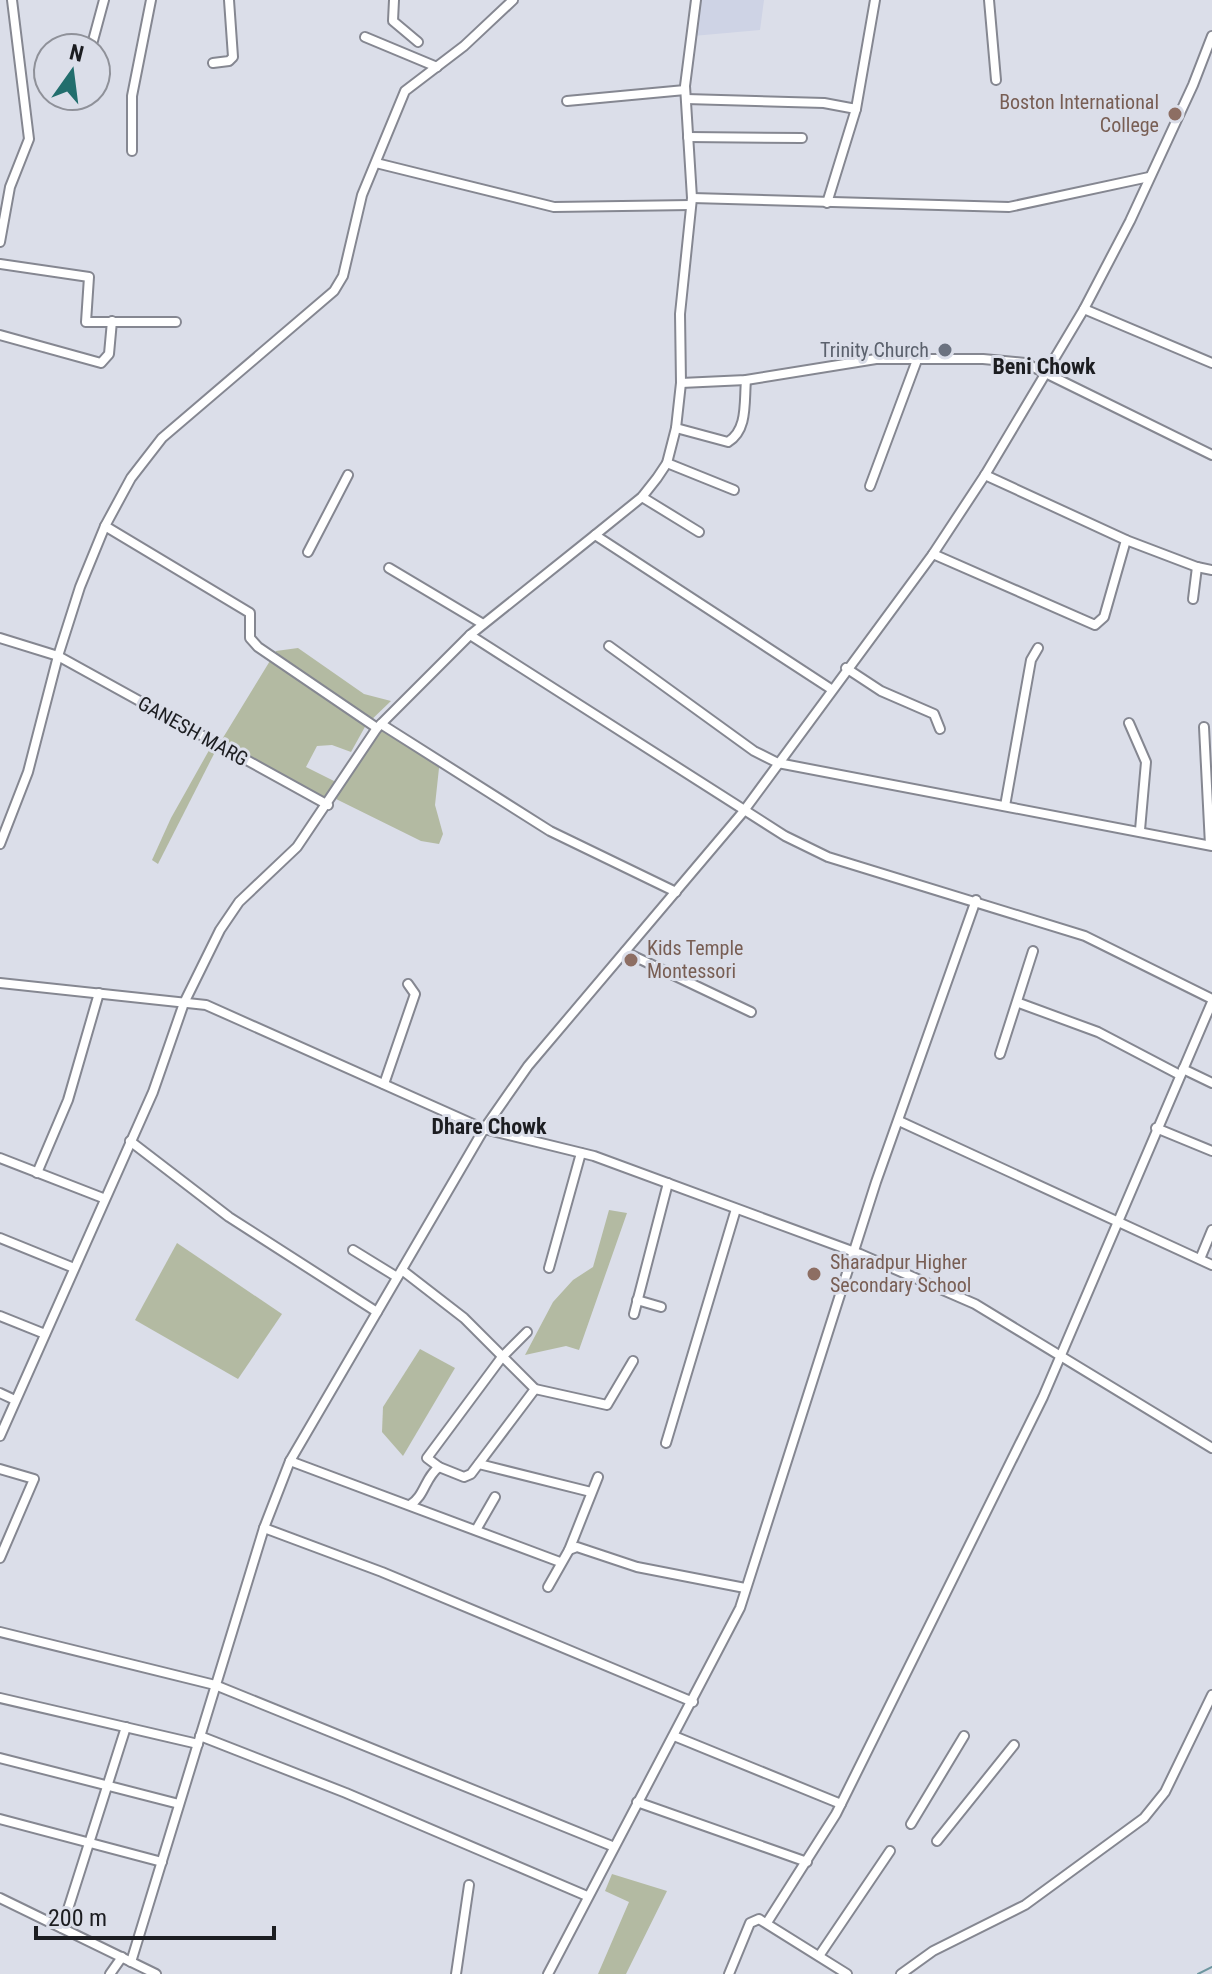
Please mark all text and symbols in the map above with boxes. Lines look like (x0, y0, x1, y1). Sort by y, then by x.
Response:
north arrow (32, 32, 112, 112)
text: N (67, 39, 86, 67)
place label: Boston International College (999, 90, 1159, 137)
marker: Boston International College (1166, 105, 1184, 123)
place label: Trinity Church (820, 338, 929, 362)
marker: Trinity Church (936, 341, 954, 359)
district label: Beni Chowk (992, 354, 1096, 379)
street label: GANESH MARG (134, 691, 252, 771)
place label: Kids Temple Montessori (647, 936, 743, 983)
marker: Kids Temple Montessori (622, 951, 640, 969)
district label: Dhare Chowk (431, 1114, 547, 1139)
place label: Sharadpur Higher Secondary School (830, 1250, 971, 1297)
marker: Sharadpur Higher Secondary School (805, 1265, 823, 1283)
scale bar (36, 1890, 274, 1940)
text: 200 m (48, 1904, 107, 1932)

